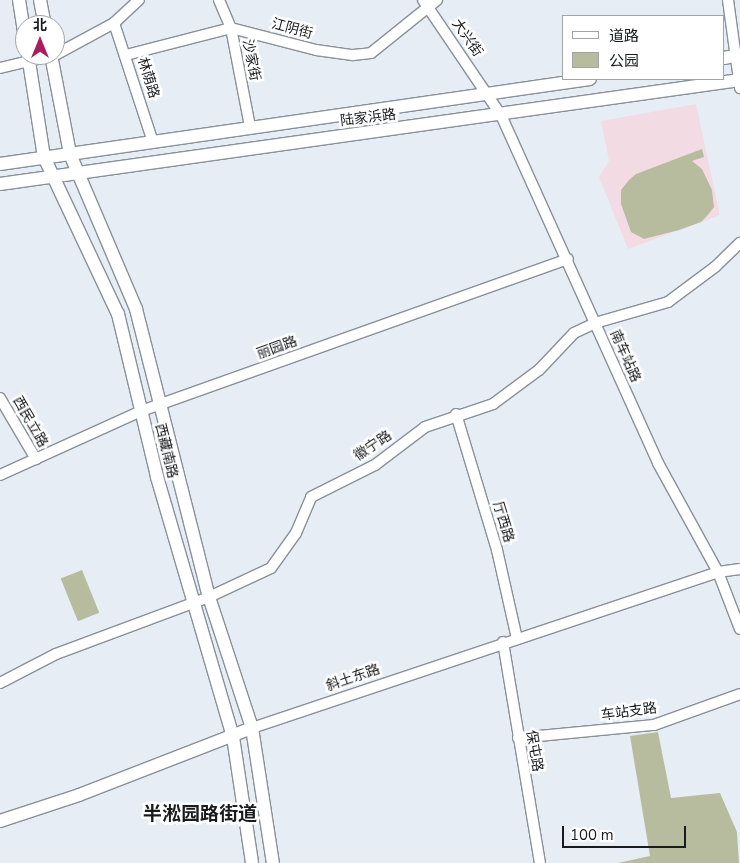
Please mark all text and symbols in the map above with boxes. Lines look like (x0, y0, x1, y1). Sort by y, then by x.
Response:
north arrow (15, 15, 65, 65)
street label: 江阴街 (270, 15, 314, 43)
legend (562, 15, 725, 80)
text: 北 (33, 16, 47, 35)
street label: 大兴街 (448, 16, 486, 60)
text: 道路 (609, 26, 639, 46)
street label: 沙家街 (239, 38, 263, 82)
text: 公园 (609, 51, 639, 71)
street label: 林荫路 (134, 55, 162, 101)
street label: 陆家浜路 (339, 106, 397, 130)
street label: 南车站路 (606, 327, 644, 385)
street label: 丽园路 (254, 333, 300, 363)
street label: 西民立路 (9, 394, 51, 450)
street label: 西藏南路 (151, 422, 181, 480)
street label: 徽宁路 (351, 427, 395, 465)
street label: 厅西路 (489, 499, 517, 545)
street label: 斜土东路 (324, 661, 382, 695)
street label: 车站支路 (600, 700, 658, 724)
street label: 保屯路 (522, 729, 546, 773)
district label: 半淞园路街道 (143, 804, 257, 826)
scale bar (565, 816, 689, 848)
text: 100 m (570, 825, 614, 845)

